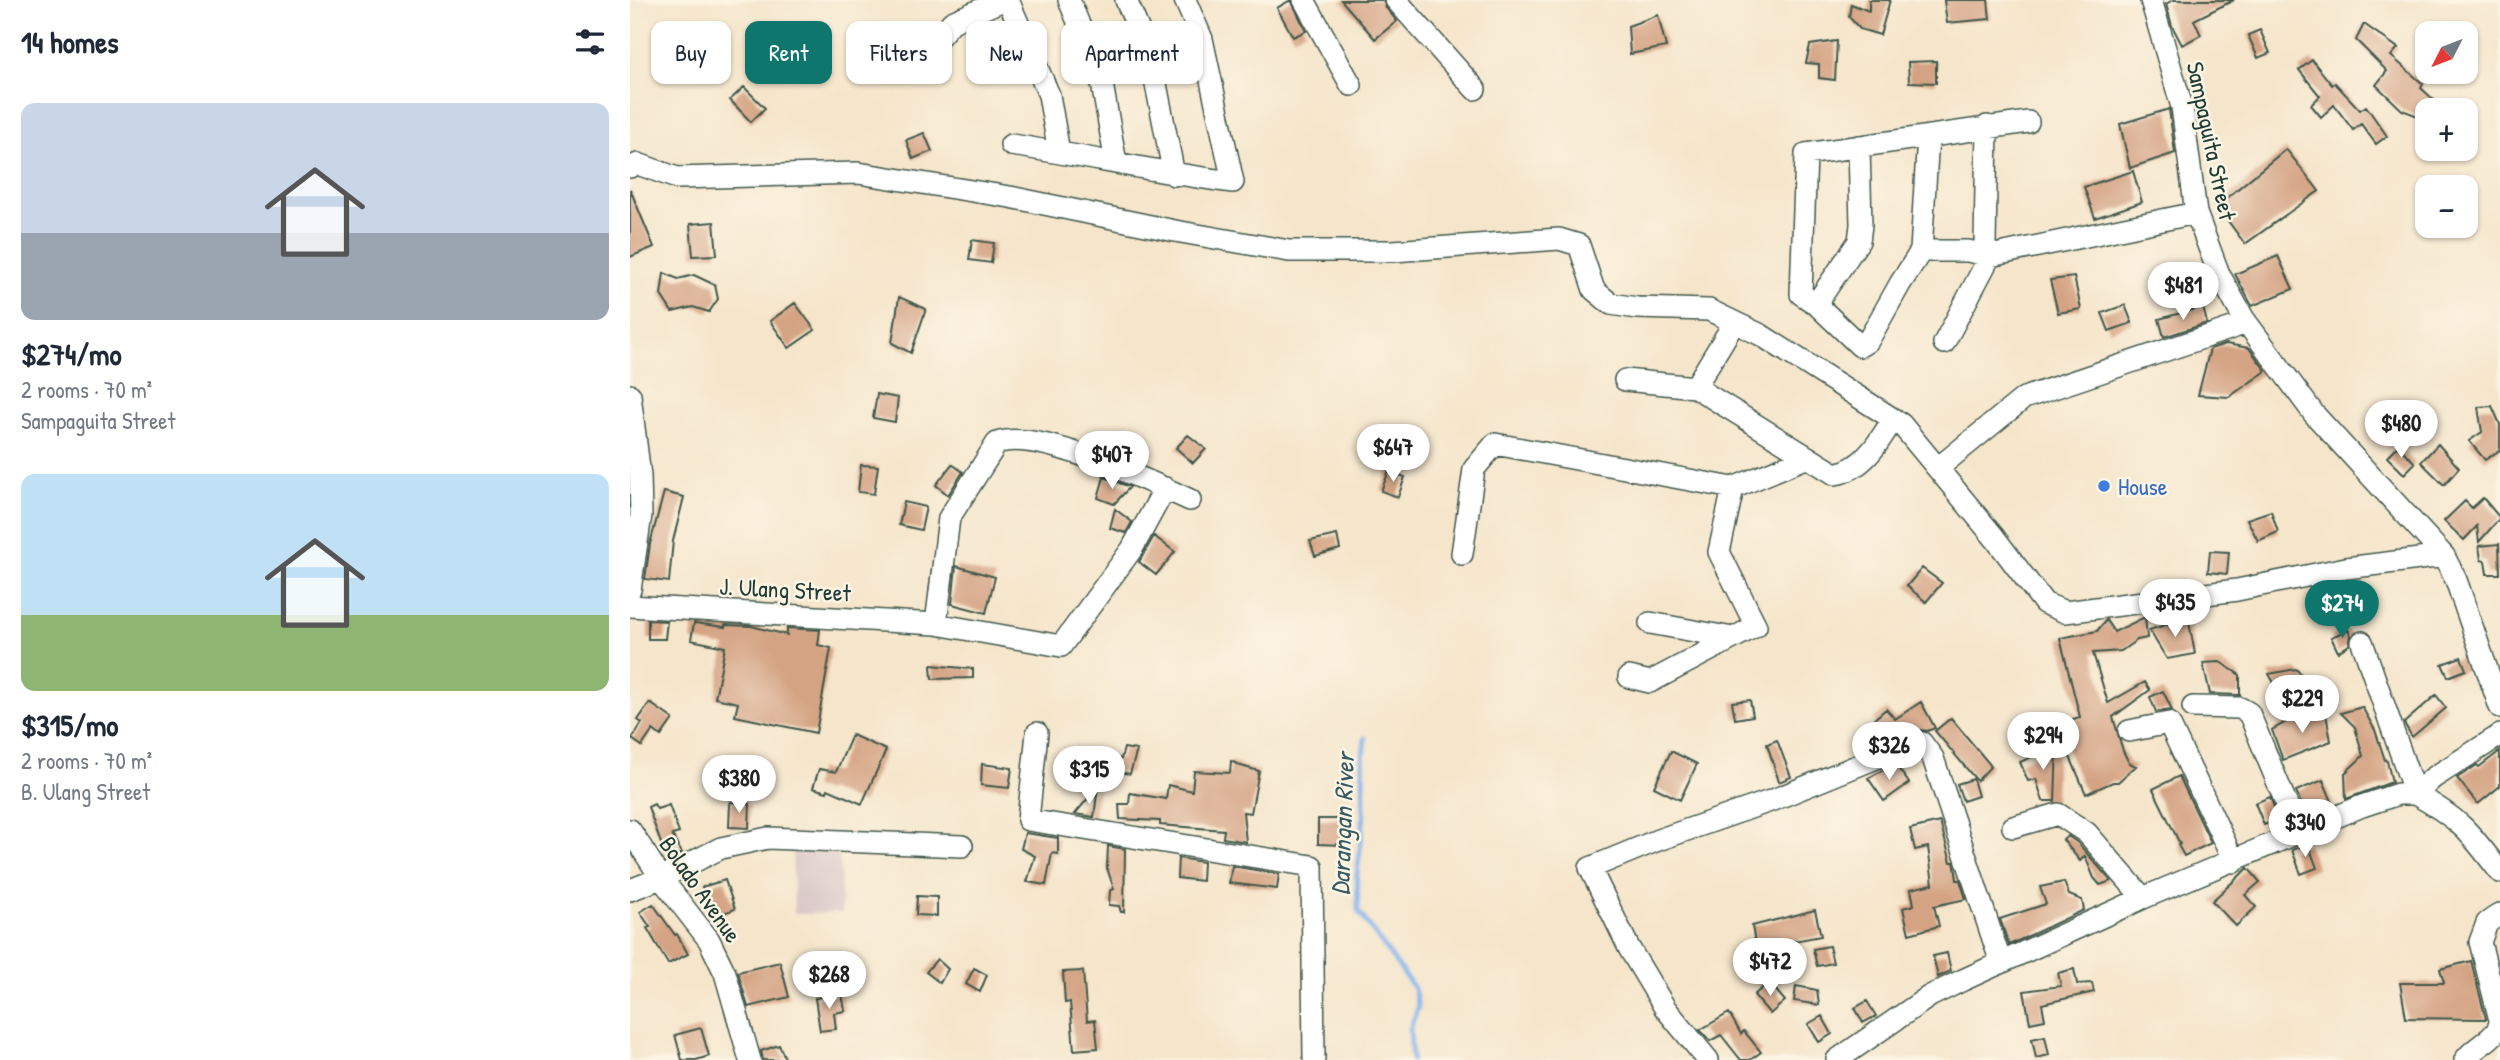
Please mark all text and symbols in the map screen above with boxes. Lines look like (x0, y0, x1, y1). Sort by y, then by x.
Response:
chip: Buy (651, 21, 731, 84)
chip: Rent (745, 21, 832, 84)
chip: Filters (846, 21, 952, 84)
chip: New (966, 21, 1047, 84)
chip: Apartment (1061, 21, 1203, 84)
north arrow (2415, 21, 2478, 84)
map controls (2415, 21, 2478, 238)
text: 14 homes (21, 22, 119, 62)
icon: filters (571, 23, 609, 61)
street label: Sampaguita Street (2180, 59, 2245, 224)
button: + (2415, 98, 2478, 161)
icon: home (252, 149, 378, 275)
button: − (2415, 175, 2478, 238)
pin: $481 (2142, 262, 2224, 322)
text: $481 (2164, 269, 2202, 300)
text: $274/mo (21, 334, 122, 374)
text: 2 rooms · 70 m² (21, 374, 152, 405)
pin: $480 (2360, 400, 2442, 460)
text: Sampaguita Street (21, 405, 175, 436)
text: $480 (2381, 407, 2421, 438)
pin: $647 (1352, 424, 1434, 484)
text: $647 (1373, 431, 1413, 462)
pin: $407 (1071, 432, 1153, 491)
text: $407 (1091, 438, 1133, 469)
place label: House (2118, 470, 2168, 502)
marker: House (2096, 478, 2112, 494)
icon: home (252, 520, 378, 646)
street label: J. Ulang Street (719, 570, 852, 608)
pin: $435 (2134, 580, 2216, 639)
pin: $274 (2301, 580, 2383, 640)
text: $435 (2155, 586, 2195, 617)
text: $274 (2321, 587, 2363, 618)
pin: $229 (2261, 676, 2343, 735)
text: $229 (2281, 682, 2323, 713)
text: $315/mo (21, 705, 118, 745)
pin: $294 (2002, 712, 2084, 772)
text: $294 (2023, 719, 2063, 750)
pin: $326 (1848, 722, 1930, 782)
text: $326 (1868, 729, 1910, 760)
text: 2 rooms · 70 m² (21, 745, 152, 776)
pin: $315 (1048, 746, 1130, 806)
water label: Darangan River (1322, 749, 1363, 896)
text: $315 (1069, 753, 1109, 784)
pin: $380 (698, 756, 780, 815)
text: $380 (718, 762, 760, 793)
text: B. Ulang Street (21, 776, 150, 807)
pin: $340 (2264, 800, 2346, 859)
text: $340 (2285, 806, 2325, 837)
street label: Bolado Avenue (653, 829, 750, 949)
pin: $472 (1729, 939, 1811, 998)
text: $472 (1749, 945, 1791, 976)
pin: $268 (788, 951, 870, 1011)
text: $268 (808, 958, 850, 989)

